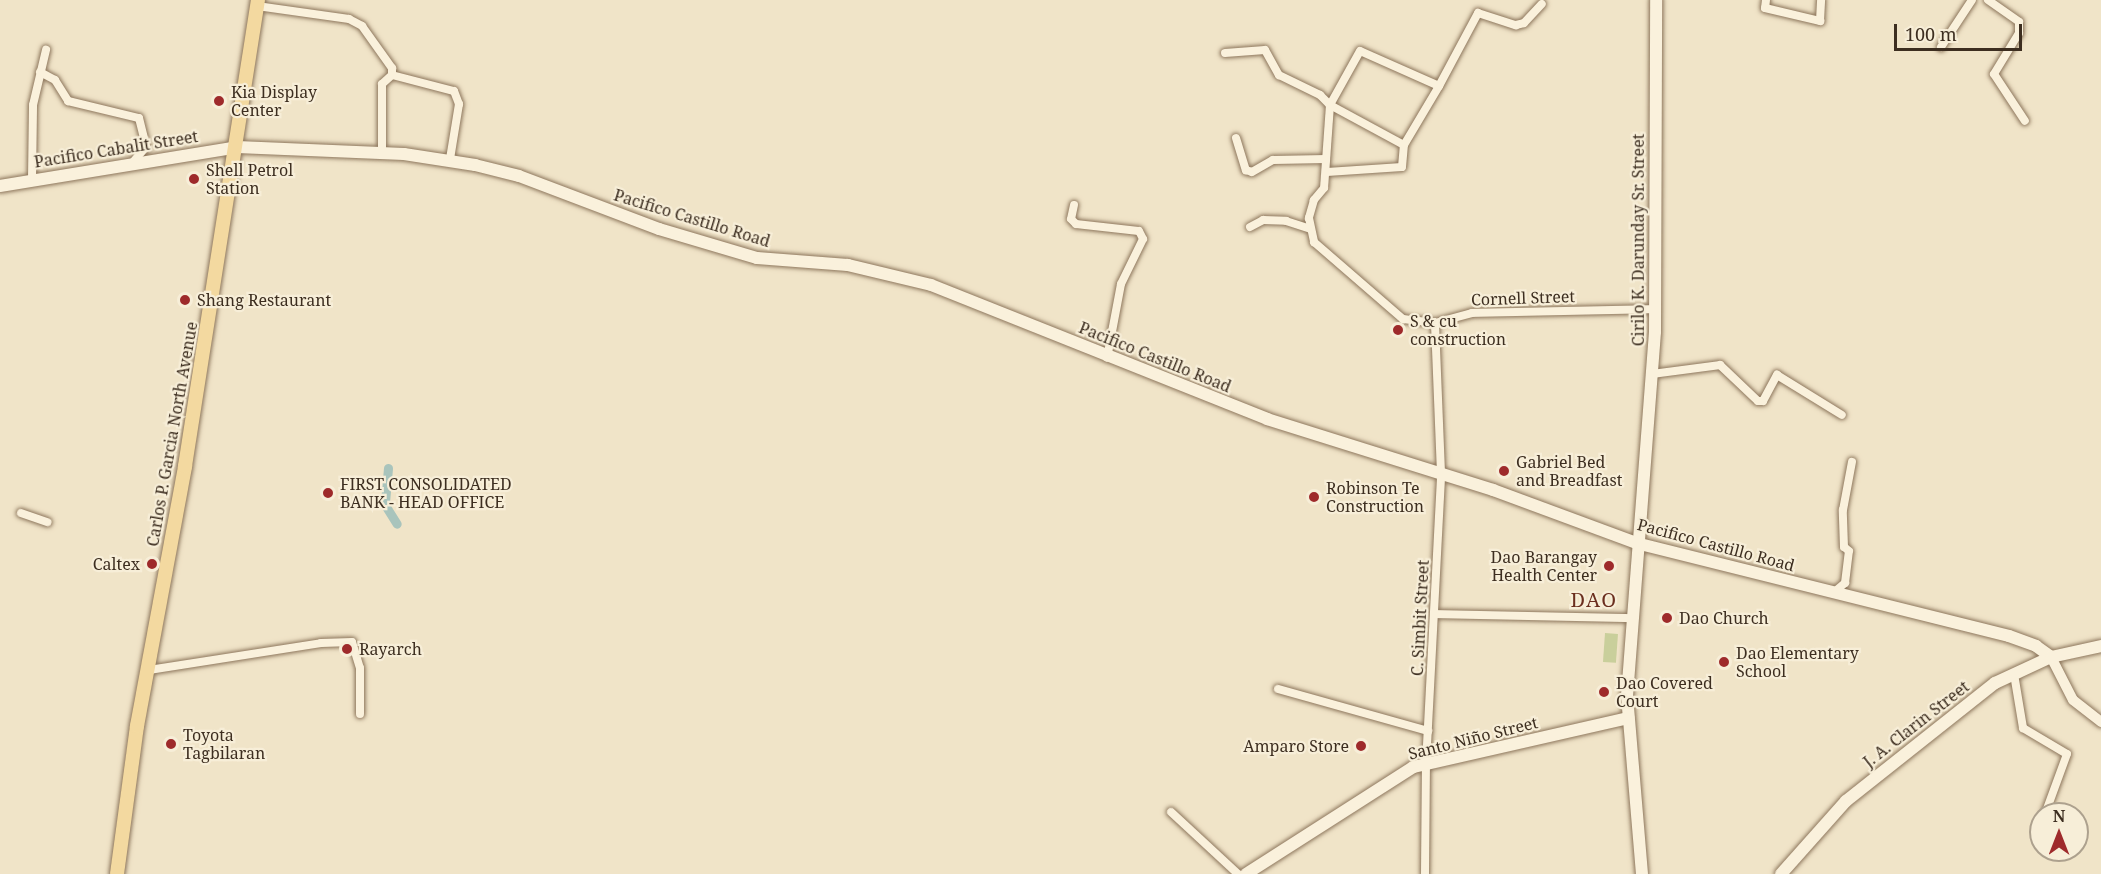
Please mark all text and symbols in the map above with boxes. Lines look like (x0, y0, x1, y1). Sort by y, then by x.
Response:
scale bar (1897, 12, 2024, 50)
text: 100 m (1905, 22, 1957, 46)
place label: Kia Display Center (231, 82, 317, 120)
marker: Kia Display Center (212, 94, 226, 108)
street label: Pacifico Cabalit Street (33, 127, 199, 171)
street label: Cirilo K. Darunday Sr. Street (1628, 134, 1648, 346)
place label: Shell Petrol Station (206, 160, 293, 198)
marker: Shell Petrol Station (187, 172, 201, 186)
street label: Pacifico Castillo Road (612, 185, 772, 251)
street label: Cornell Street (1471, 287, 1575, 309)
place label: Shang Restaurant (197, 290, 331, 310)
marker: Shang Restaurant (178, 293, 192, 307)
place label: S & cu construction (1410, 311, 1506, 349)
street label: Pacifico Castillo Road (1076, 318, 1234, 396)
street label: Carlos P. Garcia North Avenue (143, 320, 201, 548)
marker: S & cu construction (1391, 323, 1405, 337)
place label: Gabriel Bed and Breadfast (1516, 452, 1622, 490)
marker: Gabriel Bed and Breadfast (1497, 464, 1511, 478)
place label: FIRST CONSOLIDATED BANK - HEAD OFFICE (340, 474, 512, 512)
place label: Robinson Te Construction (1326, 478, 1424, 516)
marker: FIRST CONSOLIDATED BANK - HEAD OFFICE (321, 486, 335, 500)
marker: Robinson Te Construction (1307, 490, 1321, 504)
street label: Pacifico Castillo Road (1635, 515, 1797, 575)
place label: Dao Barangay Health Center (1491, 547, 1597, 585)
place label: Caltex (93, 554, 140, 574)
marker: Caltex (145, 557, 159, 571)
street label: C. Simbit Street (1407, 559, 1433, 677)
marker: Dao Barangay Health Center (1602, 559, 1616, 573)
district label: DAO (1570, 587, 1618, 611)
place label: Dao Church (1679, 608, 1769, 628)
marker: Dao Church (1660, 611, 1674, 625)
place label: Rayarch (359, 639, 422, 659)
marker: Rayarch (340, 642, 354, 656)
place label: Dao Elementary School (1736, 643, 1859, 681)
marker: Dao Elementary School (1717, 655, 1731, 669)
place label: Dao Covered Court (1616, 673, 1713, 711)
street label: J. A. Clarin Street (1859, 677, 1973, 771)
marker: Dao Covered Court (1597, 685, 1611, 699)
street label: Santo Niño Street (1406, 713, 1540, 763)
place label: Toyota Tagbilaran (183, 725, 265, 763)
place label: Amparo Store (1243, 736, 1349, 756)
marker: Toyota Tagbilaran (164, 737, 178, 751)
marker: Amparo Store (1354, 739, 1368, 753)
north arrow (2029, 802, 2089, 862)
text: N (2053, 805, 2065, 827)

